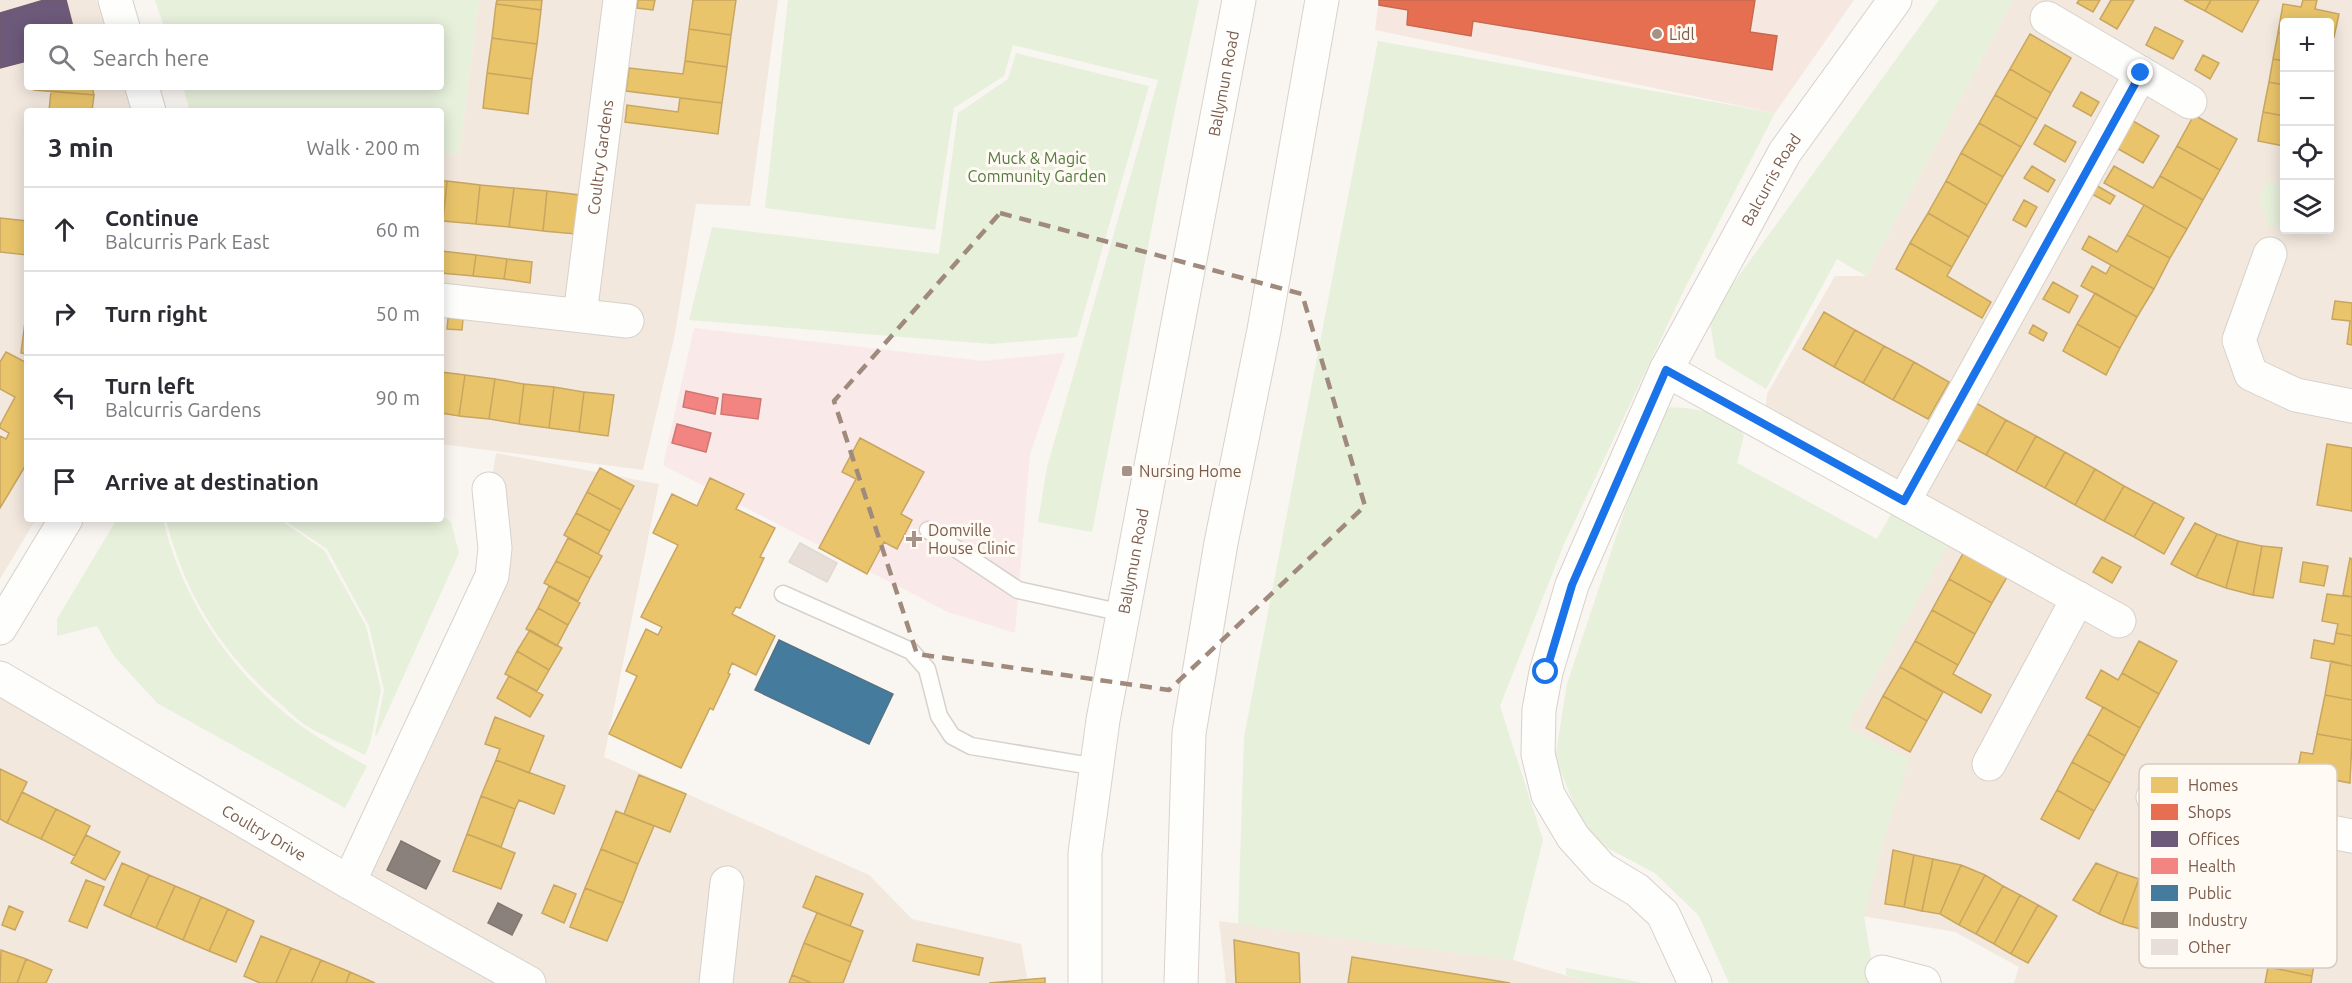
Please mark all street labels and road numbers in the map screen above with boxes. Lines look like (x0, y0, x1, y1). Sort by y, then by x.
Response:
street label: Ballymun Road (1204, 29, 1242, 138)
street label: Coultry Gardens (584, 99, 616, 216)
street label: Balcurris Road (1738, 130, 1804, 229)
street label: Ballymun Road (1114, 507, 1152, 615)
street label: Coultry Drive (219, 801, 310, 864)

